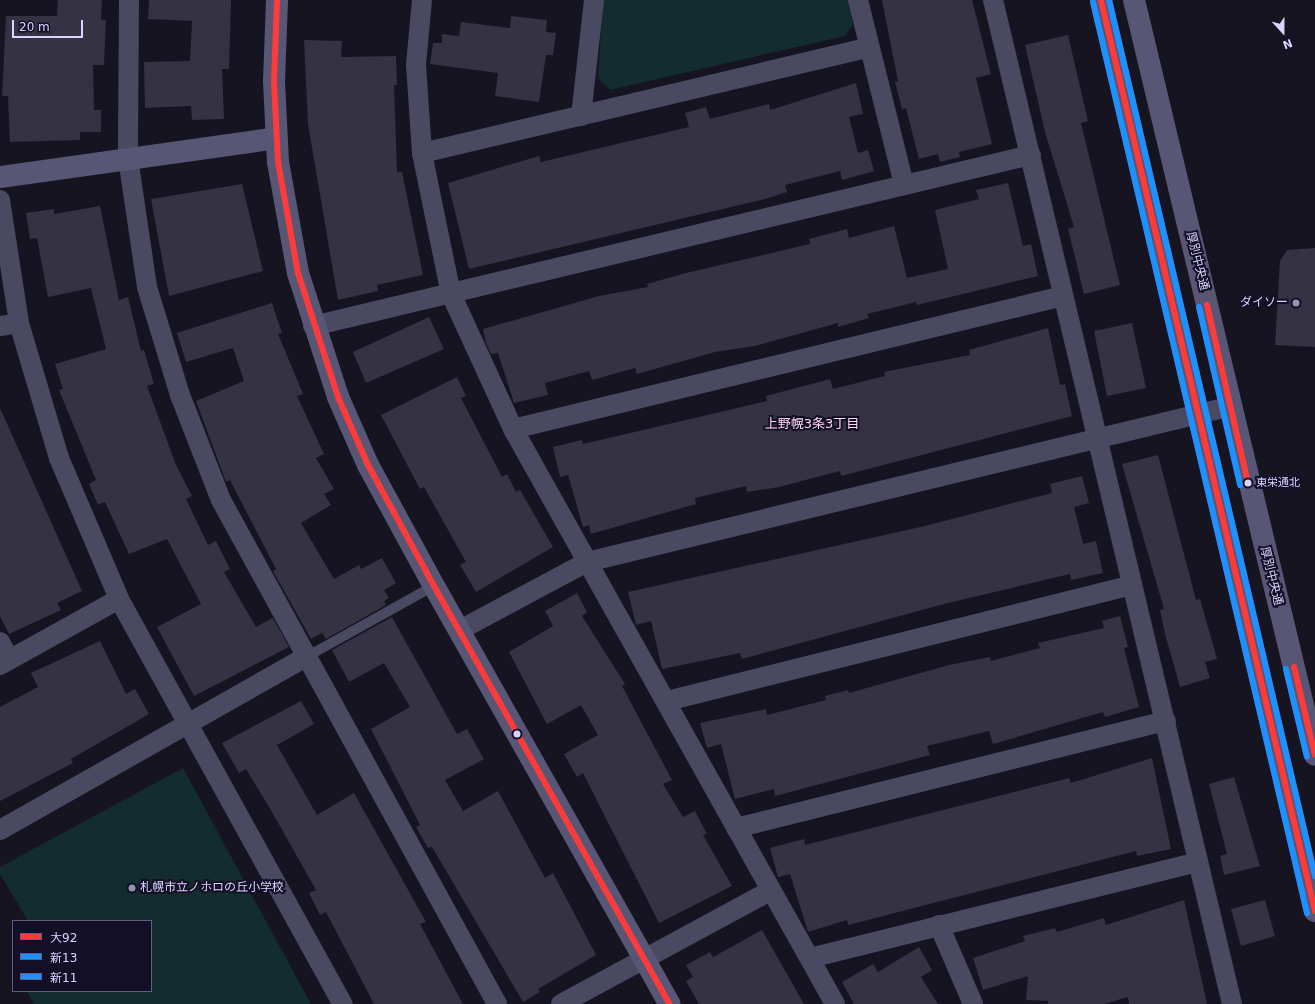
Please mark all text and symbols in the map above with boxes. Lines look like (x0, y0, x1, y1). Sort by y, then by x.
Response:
scale bar (14, 12, 85, 38)
north arrow (1263, 12, 1303, 52)
text: 20 m (19, 20, 50, 34)
text: N (1281, 36, 1294, 51)
street label: 厚別中央通 (1183, 230, 1211, 292)
place label: ダイソー (1240, 296, 1288, 310)
marker: ダイソー (1291, 298, 1301, 308)
district label: 上野幌3条3丁目 (765, 416, 859, 432)
place label: 東栄通北 (1256, 476, 1300, 490)
marker: 東栄通北 (1243, 478, 1253, 488)
street label: 厚別中央通 (1257, 545, 1285, 607)
unlabelled marker (512, 729, 522, 739)
place label: 札幌市立ノホロの丘小学校 (140, 881, 284, 895)
marker: 札幌市立ノホロの丘小学校 (127, 883, 137, 893)
legend (12, 920, 152, 992)
text: 大92 (50, 931, 77, 945)
text: 新13 (50, 951, 77, 965)
text: 新11 (50, 971, 77, 985)

